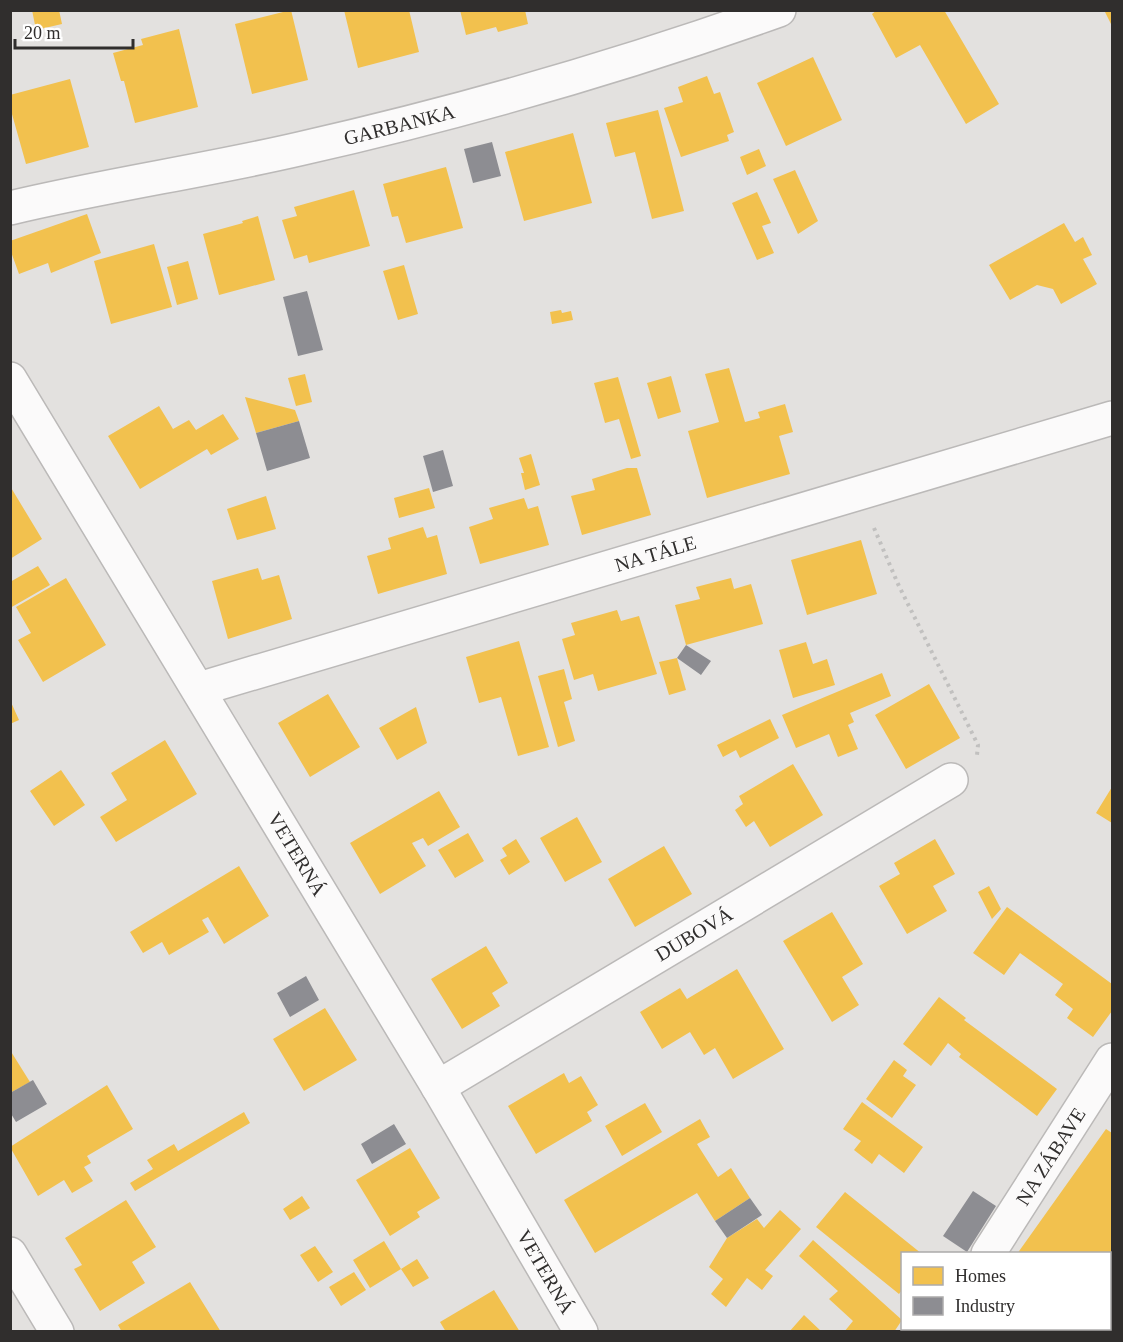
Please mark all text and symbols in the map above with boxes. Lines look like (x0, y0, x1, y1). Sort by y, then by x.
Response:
scale bar (15, 12, 134, 50)
text: 20 m (24, 23, 61, 43)
street label: GARBANKA (342, 100, 457, 149)
street label: NA TÁLE (612, 531, 698, 576)
street label: VETERNÁ (264, 808, 331, 900)
street label: DUBOVÁ (651, 902, 737, 965)
street label: NA ZÁBAVE (1011, 1103, 1090, 1209)
street label: VETERNÁ (513, 1226, 579, 1318)
legend (901, 1252, 1111, 1330)
text: Homes (955, 1266, 1006, 1286)
text: Industry (955, 1296, 1015, 1316)

